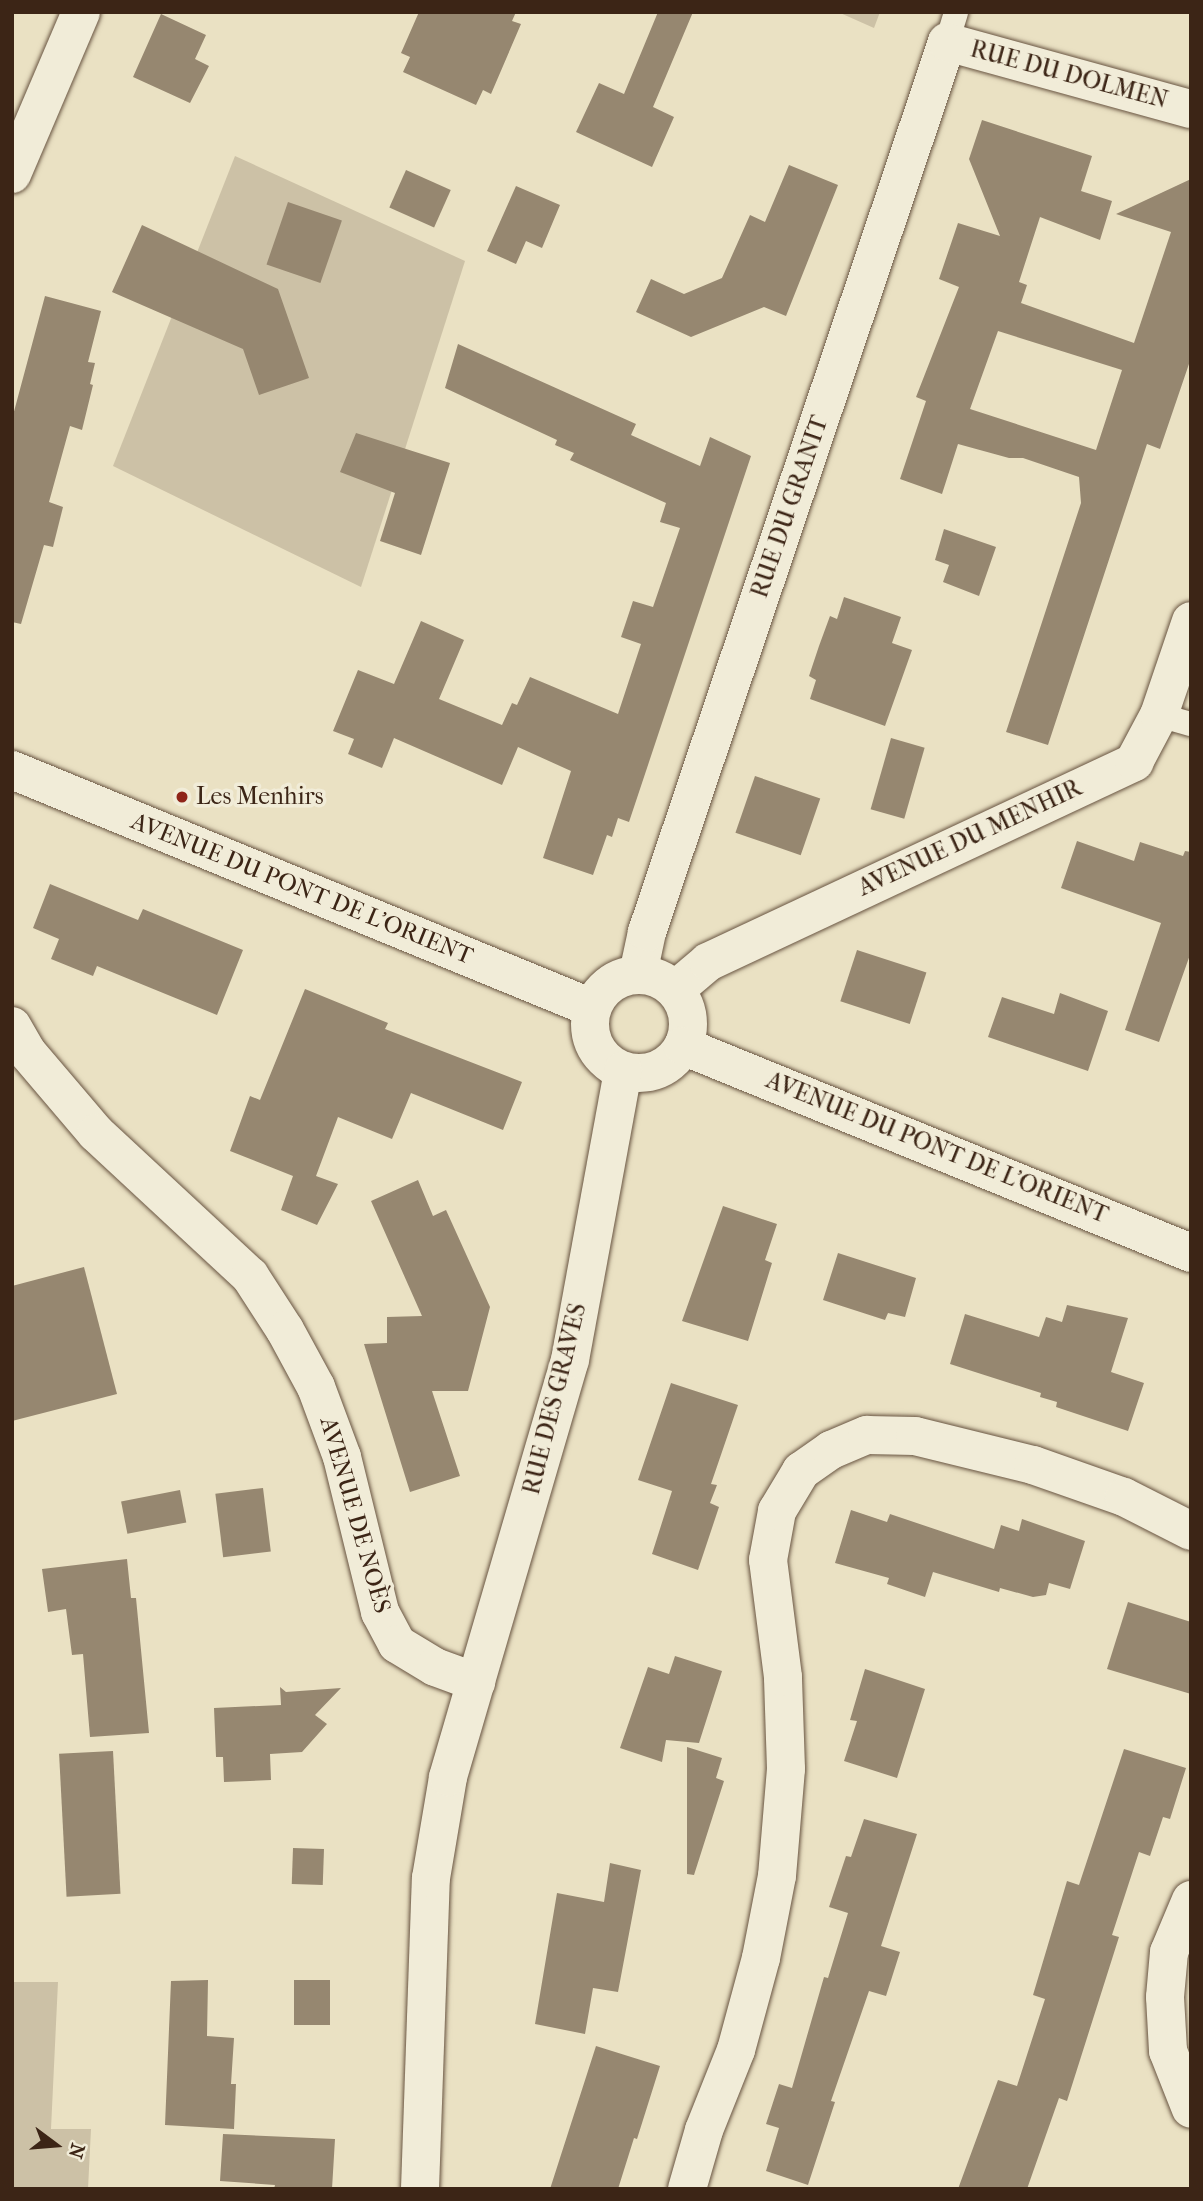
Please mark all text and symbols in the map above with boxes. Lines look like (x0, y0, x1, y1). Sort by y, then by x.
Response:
street label: RUE DU DOLMEN (967, 35, 1171, 115)
street label: RUE DU GRANIT (745, 412, 835, 602)
street label: AVENUE DU MENHIR (854, 774, 1086, 902)
place label: Les Menhirs (196, 783, 324, 811)
marker: Les Menhirs (174, 789, 190, 805)
street label: AVENUE DU PONT DE L'ORIENT (127, 807, 477, 971)
street label: AVENUE DU PONT DE L'ORIENT (762, 1066, 1112, 1230)
street label: RUE DES GRAVES (517, 1300, 593, 1498)
street label: AVENUE DE NOÈS (313, 1414, 397, 1616)
north arrow (21, 2110, 91, 2180)
text: N (64, 2141, 89, 2161)

